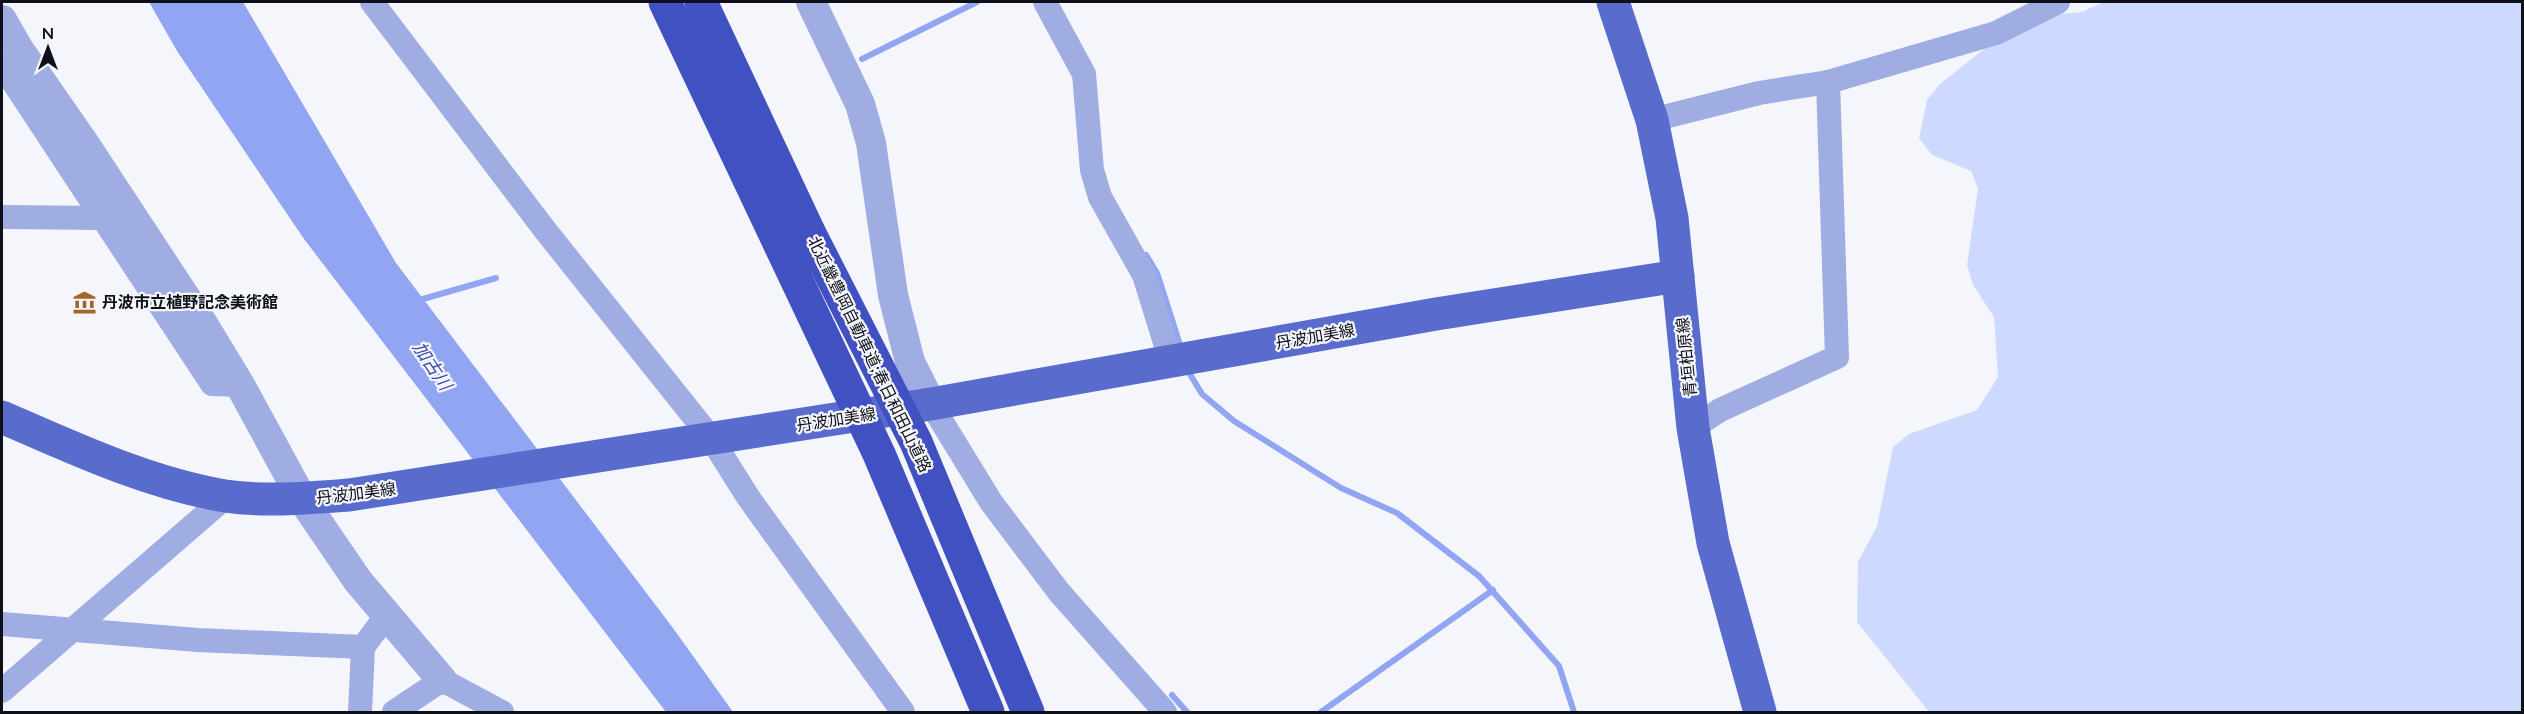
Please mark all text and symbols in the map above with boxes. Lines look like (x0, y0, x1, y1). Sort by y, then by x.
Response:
north arrow (18, 18, 78, 78)
text: N (42, 23, 54, 42)
street label: 北近畿豊岡自動車道;春日和田山道路 (805, 233, 936, 475)
museum icon: 丹波市立植野記念美術館 (71, 289, 97, 315)
place label: 丹波市立植野記念美術館 (102, 292, 278, 311)
street label: 青垣柏原線 (1672, 316, 1699, 398)
street label: 丹波加美線 (1274, 319, 1356, 352)
water label: 加古川 (409, 337, 458, 396)
street label: 丹波加美線 (795, 403, 877, 434)
street label: 丹波加美線 (315, 478, 397, 507)

